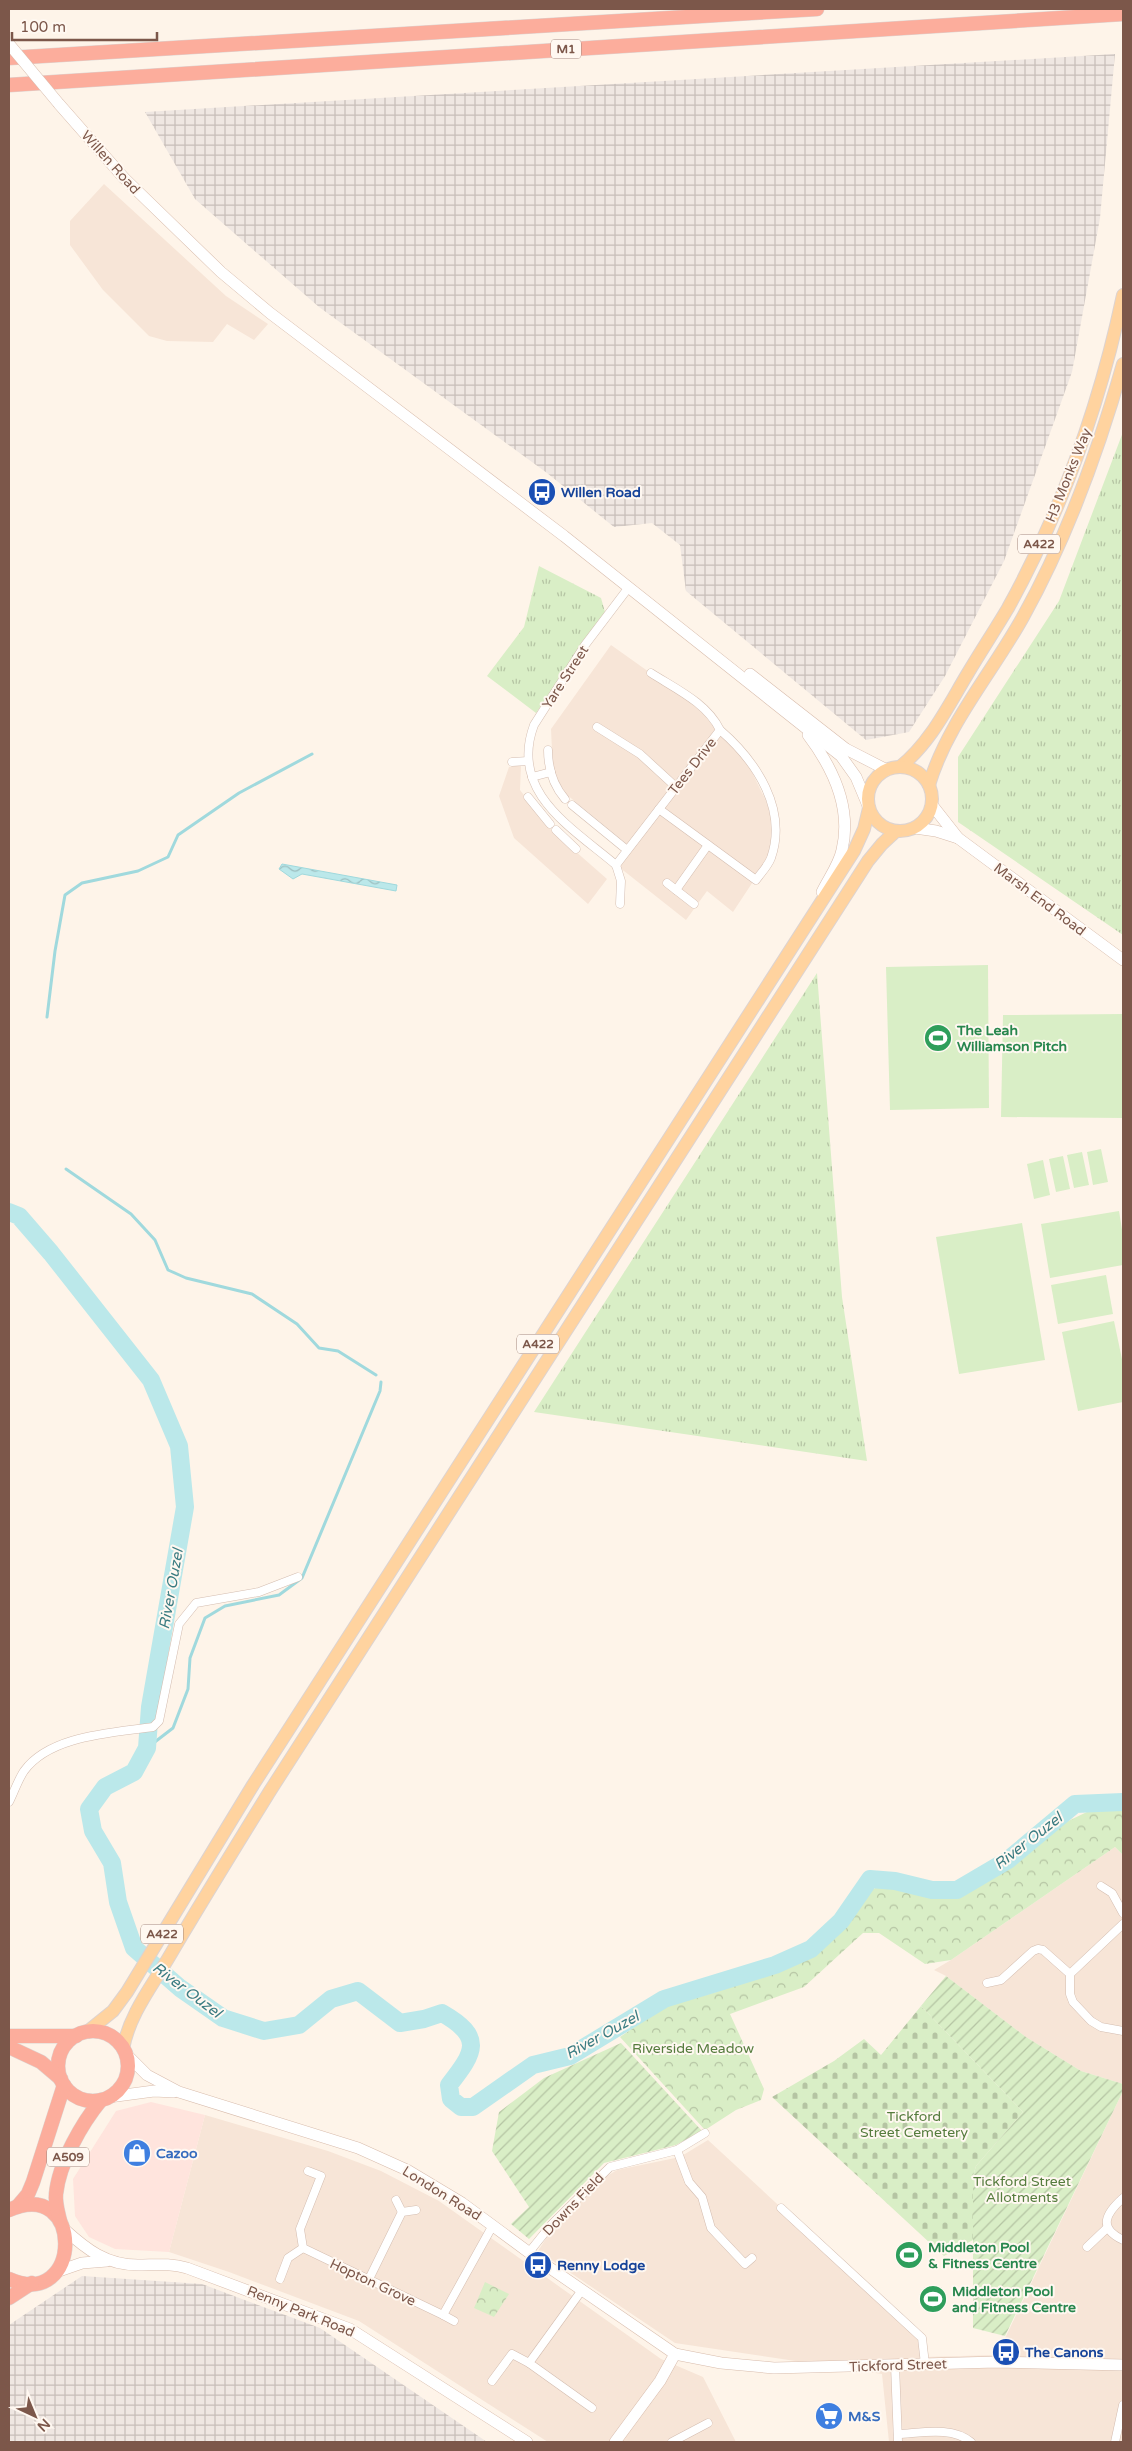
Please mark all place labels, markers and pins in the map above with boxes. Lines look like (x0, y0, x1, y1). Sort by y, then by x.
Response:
bus stop icon: Willen Road (527, 477, 557, 507)
place label: Willen Road (561, 484, 641, 501)
place label: The Leah Williamson Pitch (956, 1022, 1067, 1055)
sports icon: The Leah Williamson Pitch (923, 1023, 953, 1053)
shop icon: Cazoo (122, 2138, 152, 2168)
place label: Cazoo (156, 2145, 198, 2162)
place label: Middleton Pool & Fitness Centre (928, 2239, 1037, 2272)
sports icon: Middleton Pool & Fitness Centre (894, 2240, 924, 2270)
bus stop icon: Renny Lodge (523, 2250, 553, 2280)
place label: Renny Lodge (557, 2257, 645, 2274)
place label: Middleton Pool and Fitness Centre (952, 2283, 1076, 2316)
sports icon: Middleton Pool and Fitness Centre (918, 2284, 948, 2314)
bus stop icon: The Canons (991, 2337, 1021, 2367)
place label: The Canons (1024, 2344, 1104, 2361)
supermarket icon: M&S (814, 2401, 844, 2431)
place label: M&S (848, 2408, 881, 2425)

